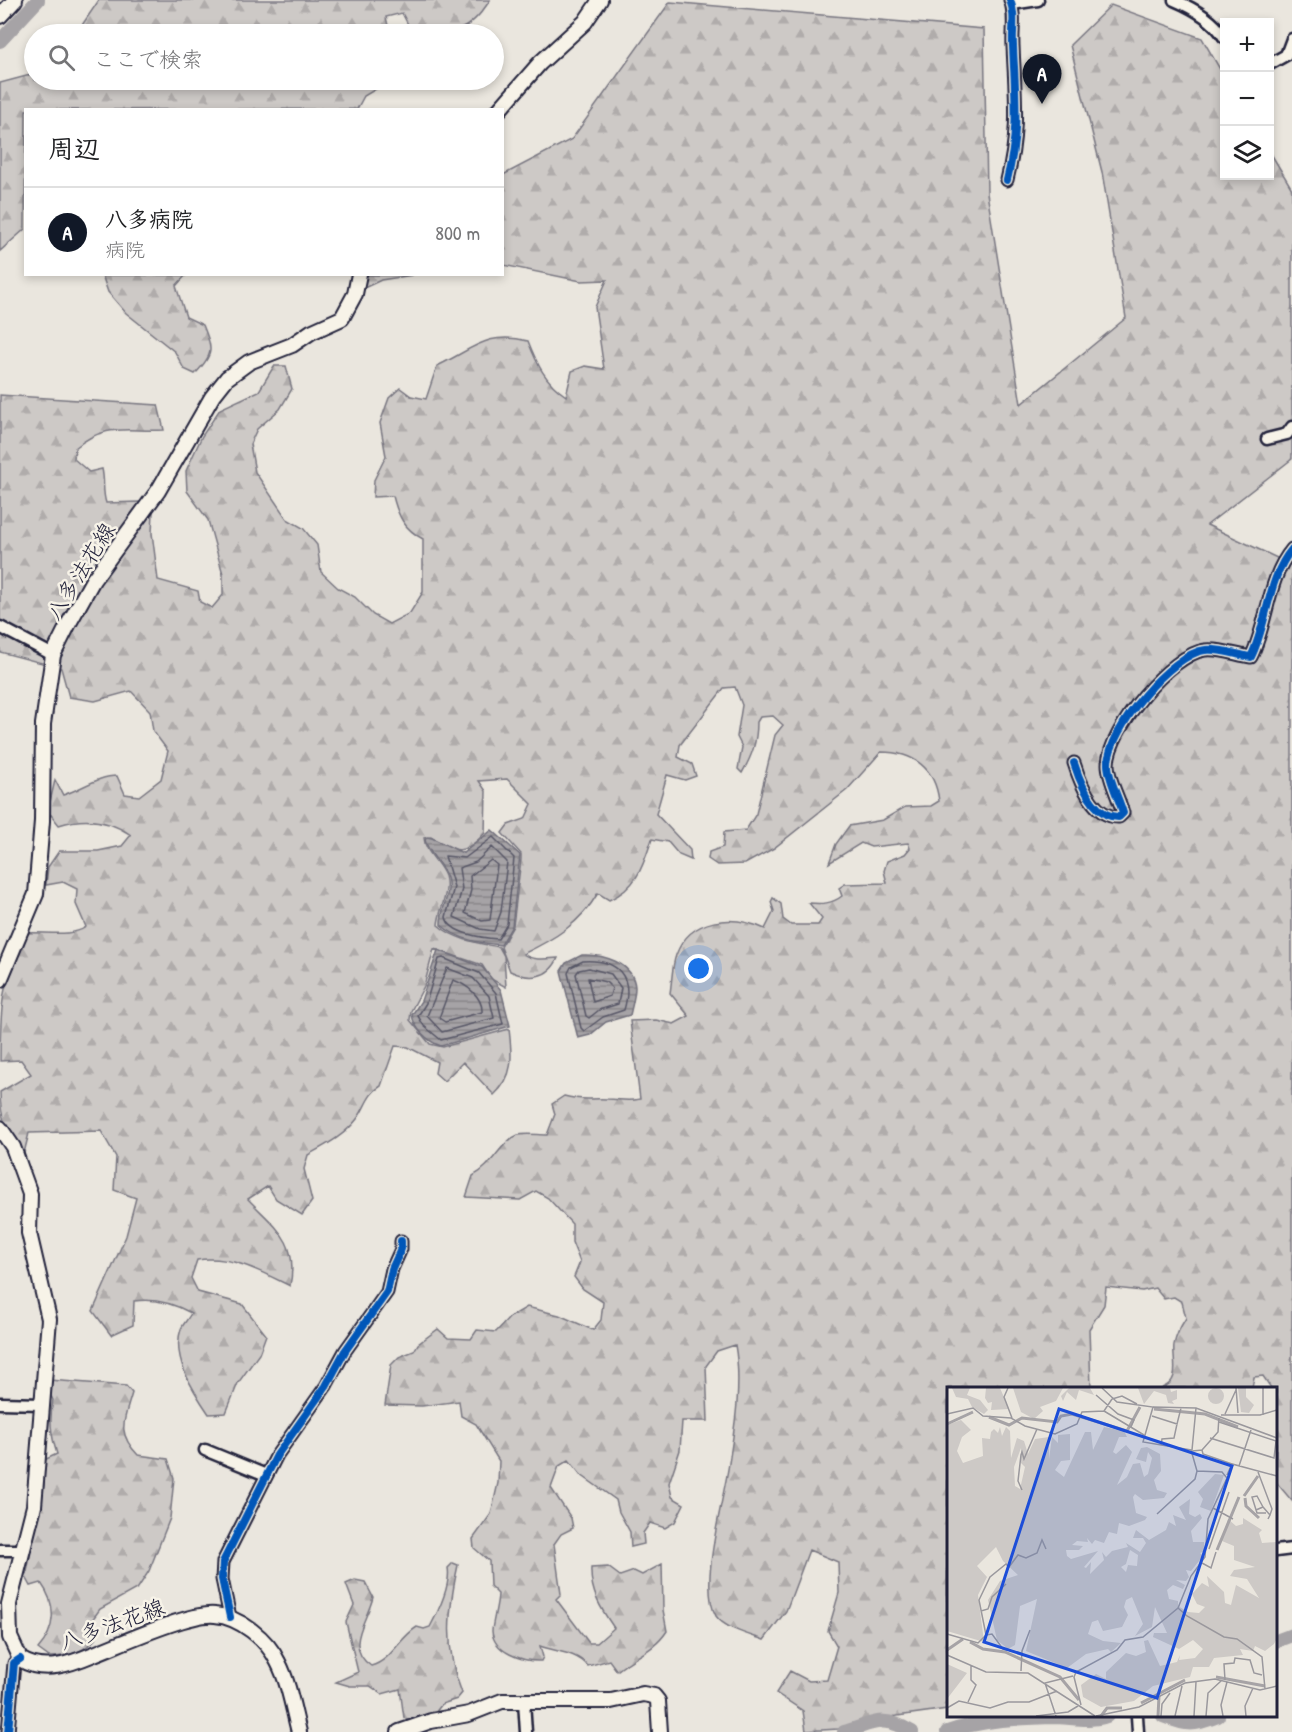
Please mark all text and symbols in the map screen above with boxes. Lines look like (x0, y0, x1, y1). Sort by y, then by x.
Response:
map controls (1220, 18, 1274, 180)
button: + (1220, 18, 1274, 72)
search box (24, 24, 504, 90)
icon: search (45, 41, 78, 74)
text: ここで検索 (93, 44, 203, 74)
pin: A (1022, 54, 1062, 104)
button: − (1220, 72, 1274, 126)
button: layers (1220, 126, 1274, 180)
text: 周辺 (48, 131, 100, 166)
text: 八多病院 (105, 204, 193, 234)
text: A (63, 219, 72, 246)
text: 800 m (435, 219, 480, 246)
text: 病院 (105, 236, 145, 263)
street label: 八多法花線 (38, 516, 122, 626)
your location (684, 954, 713, 983)
inset map (947, 1387, 1277, 1717)
street label: 八多法花線 (55, 1591, 169, 1657)

